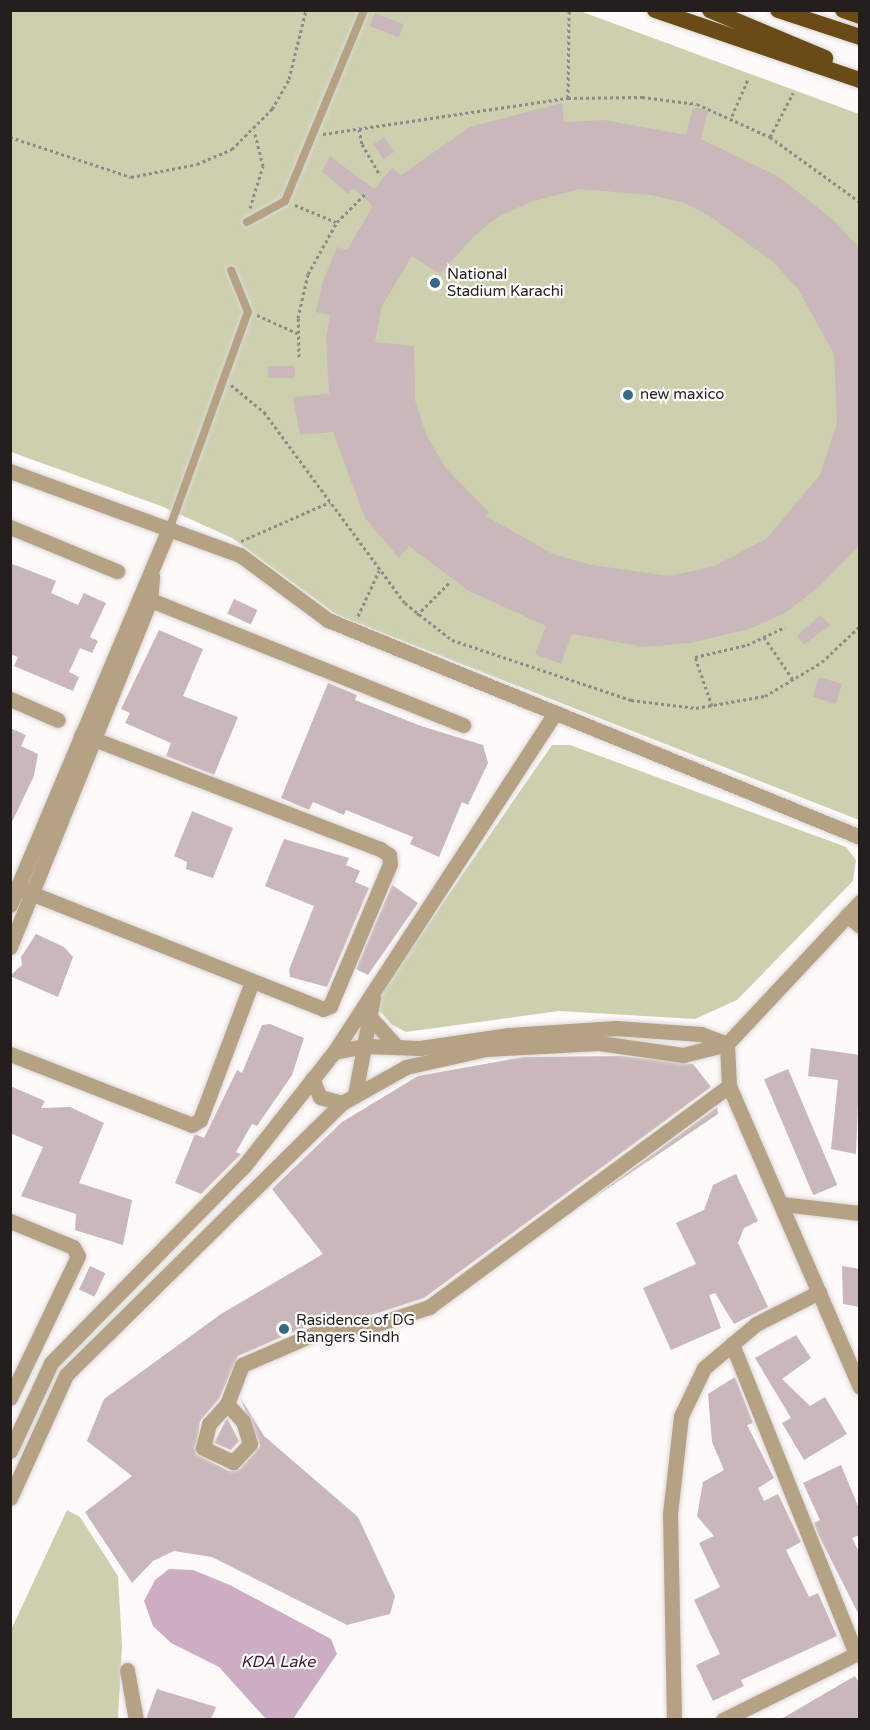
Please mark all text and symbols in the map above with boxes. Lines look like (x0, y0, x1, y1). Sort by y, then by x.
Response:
place label: National Stadium Karachi (447, 265, 564, 300)
marker: National Stadium Karachi (428, 276, 442, 290)
place label: new maxico (640, 386, 724, 404)
marker: new maxico (621, 388, 635, 402)
place label: Rasidence of DG Rangers Sindh (296, 1311, 415, 1346)
marker: Rasidence of DG Rangers Sindh (277, 1322, 291, 1336)
water label: KDA Lake (241, 1652, 315, 1672)

